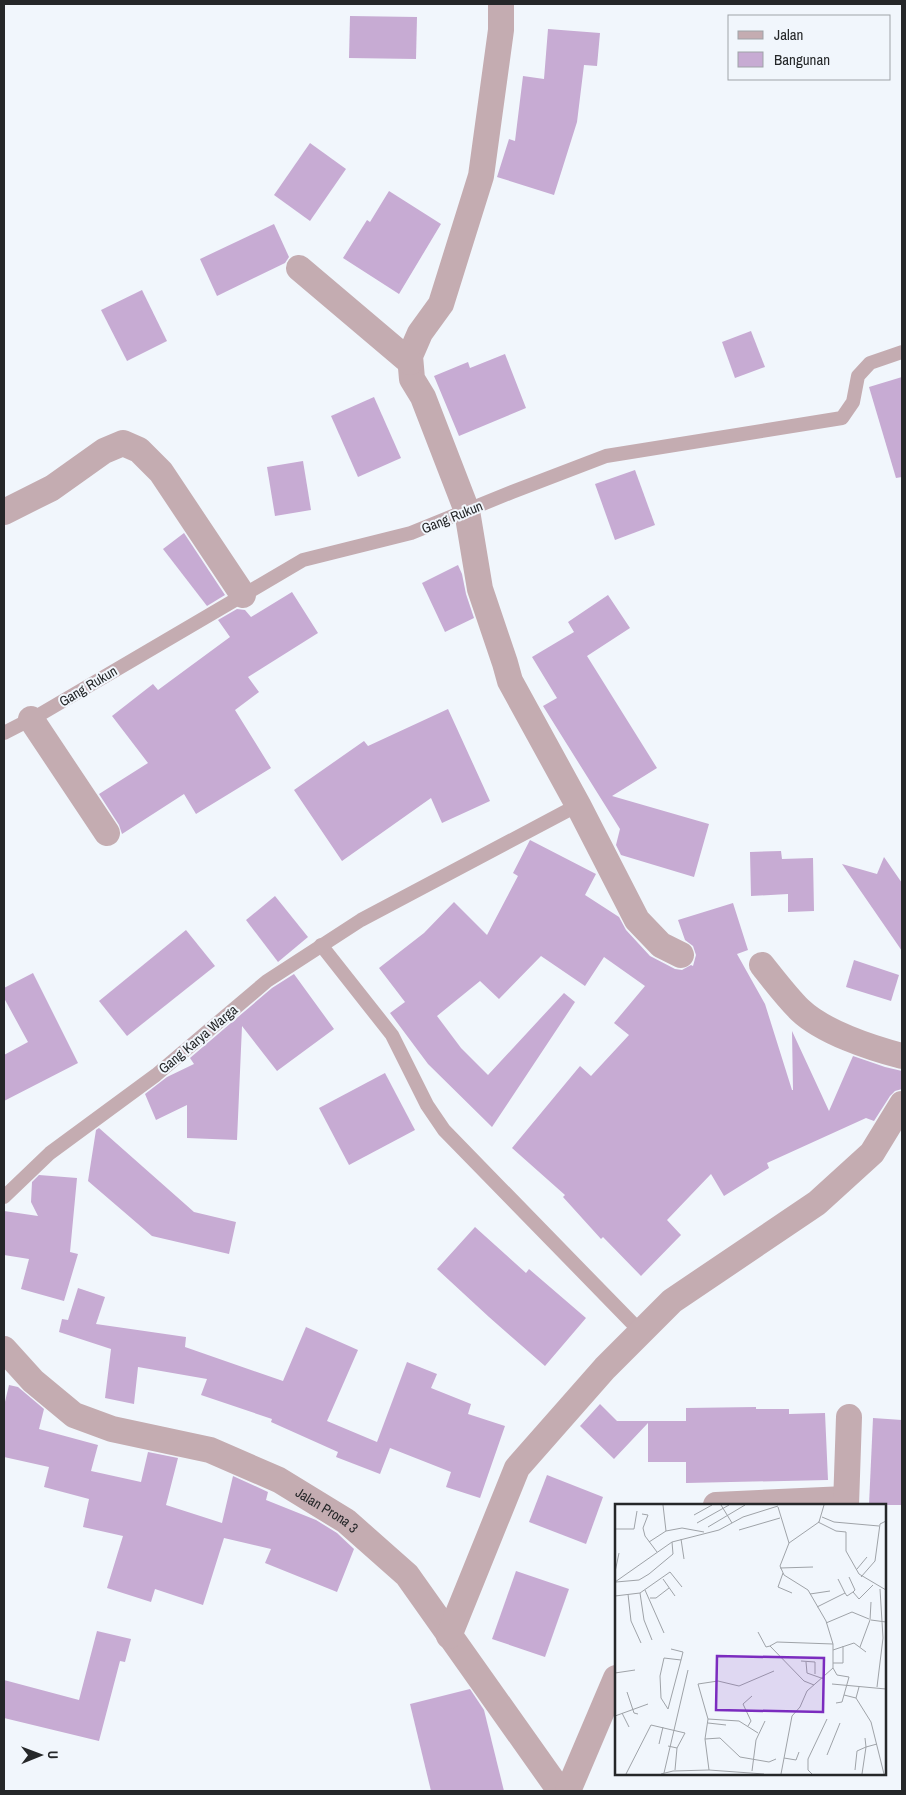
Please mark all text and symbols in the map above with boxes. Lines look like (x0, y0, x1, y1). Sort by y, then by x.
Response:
legend (728, 15, 891, 80)
text: Jalan (774, 24, 803, 45)
text: Bangunan (774, 49, 830, 70)
street label: Gang Rukun (419, 497, 485, 537)
street label: Gang Rukun (56, 662, 120, 710)
street label: Gang Karya Warga (155, 1000, 242, 1077)
street label: Jalan Prona 3 (292, 1483, 362, 1537)
inset map (615, 1504, 886, 1775)
north arrow (15, 1730, 65, 1780)
text: U (44, 1750, 62, 1759)

